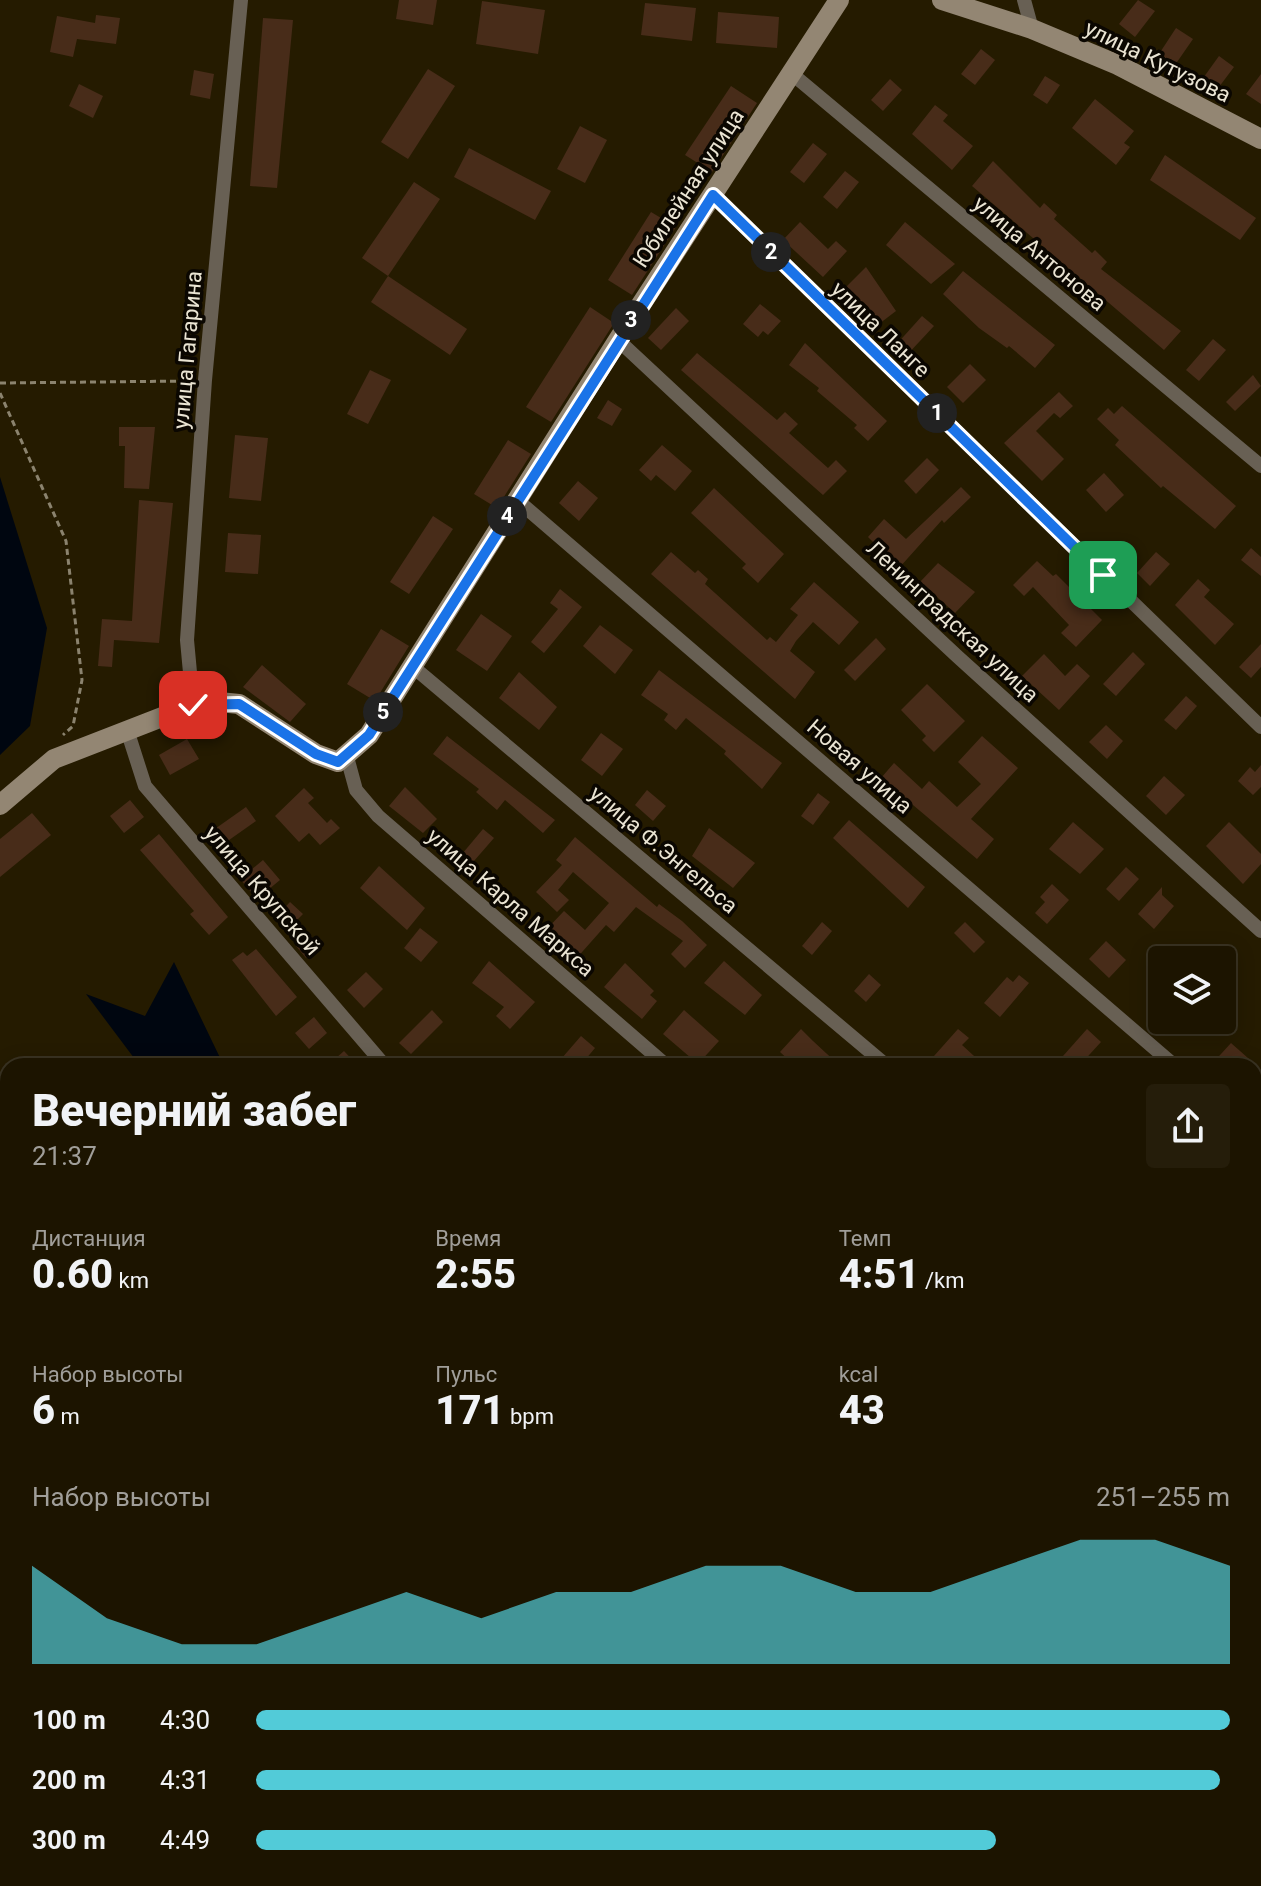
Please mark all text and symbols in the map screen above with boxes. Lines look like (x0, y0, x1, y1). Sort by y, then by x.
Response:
street label: улица Кутузова (1081, 15, 1235, 108)
street label: Юбилейная улица (628, 104, 749, 272)
street label: улица Антонова (968, 191, 1111, 316)
pin: 2 (751, 232, 791, 272)
text: 2 (765, 239, 777, 264)
street label: улица Гагарина (168, 270, 207, 430)
street label: улица Ланге (826, 276, 935, 382)
pin: 3 (611, 300, 651, 340)
text: 3 (625, 307, 637, 332)
pin: 1 (917, 393, 957, 433)
text: 1 (931, 400, 943, 425)
pin: 4 (487, 496, 527, 536)
text: 4 (501, 503, 513, 528)
street label: Ленинградская улица (862, 535, 1044, 707)
pin (1069, 541, 1137, 609)
icon: arrive (1081, 553, 1125, 597)
pin (159, 671, 227, 739)
icon: check (171, 683, 215, 727)
pin: 5 (363, 692, 403, 732)
text: 5 (377, 699, 389, 724)
street label: Новая улица (802, 714, 917, 819)
street label: улица Ф.Энгельса (585, 780, 743, 918)
street label: улица Крупской (200, 820, 326, 960)
street label: улица Карла Маркса (422, 823, 599, 982)
map controls (1148, 946, 1236, 1034)
button: layers (1148, 946, 1236, 1034)
button: share (1146, 1084, 1230, 1168)
text: Вечерний забег (32, 1085, 356, 1137)
text: 21:37 (32, 1141, 97, 1171)
text: Дистанция (32, 1226, 146, 1251)
text: Время (435, 1226, 501, 1251)
text: Темп (839, 1226, 891, 1251)
text: 0.60 (32, 1251, 113, 1298)
text: 2:55 (435, 1251, 516, 1298)
text: 4:51 (839, 1251, 920, 1298)
text: km (113, 1268, 149, 1293)
text: /km (920, 1268, 964, 1293)
text: Набор высоты (32, 1362, 183, 1387)
text: Пульс (435, 1362, 497, 1387)
text: kcal (839, 1362, 878, 1387)
text: 6 (32, 1387, 55, 1434)
text: 171 (435, 1387, 505, 1434)
text: 43 (839, 1387, 885, 1434)
text: m (55, 1404, 80, 1429)
text: bpm (505, 1404, 554, 1429)
text: Набор высоты (32, 1482, 211, 1512)
text: 251–255 m (1096, 1482, 1230, 1512)
text: 100 m (32, 1705, 106, 1735)
text: 4:30 (160, 1705, 210, 1735)
text: 200 m (32, 1765, 106, 1795)
text: 4:31 (160, 1765, 210, 1795)
text: 300 m (32, 1825, 106, 1855)
text: 4:49 (160, 1825, 210, 1855)

